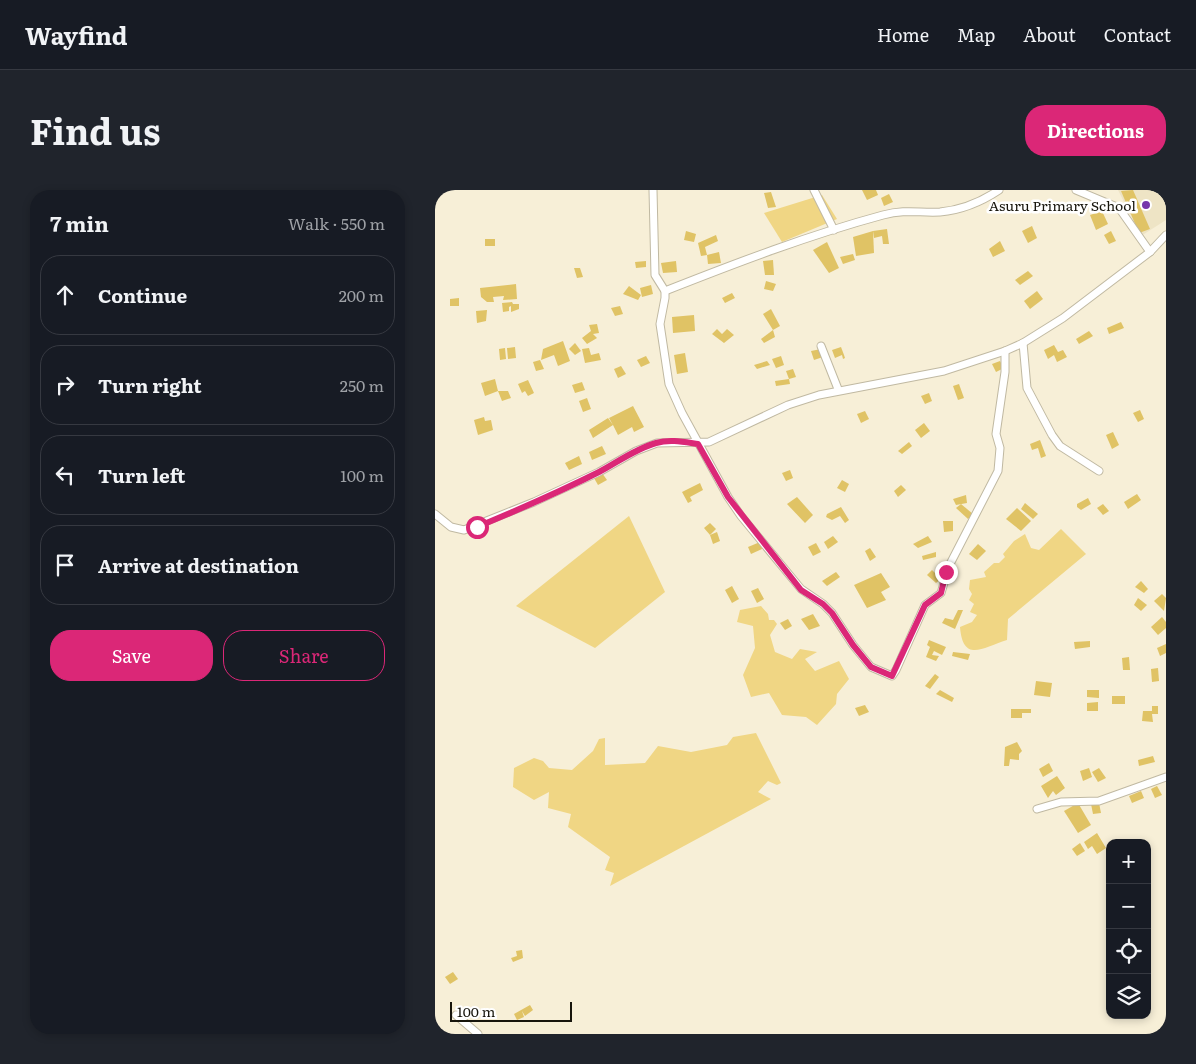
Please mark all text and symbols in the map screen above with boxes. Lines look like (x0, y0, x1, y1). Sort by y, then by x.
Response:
text: Wayfind (25, 17, 128, 52)
text: Home (877, 21, 929, 48)
text: Map (957, 21, 995, 48)
text: About (1023, 21, 1076, 48)
text: Contact (1104, 21, 1171, 48)
text: Find us (30, 104, 160, 156)
button: Directions (1025, 105, 1166, 156)
place label: Asuru Primary School (989, 195, 1136, 215)
marker: Asuru Primary School (1140, 199, 1152, 211)
text: 7 min (50, 207, 109, 238)
text: Walk · 550 m (288, 211, 385, 235)
icon: ahead (51, 281, 79, 309)
text: Continue (98, 281, 187, 309)
text: 200 m (339, 283, 384, 307)
icon: right (51, 371, 79, 399)
text: Turn right (98, 371, 202, 399)
text: 250 m (340, 373, 384, 397)
icon: left (51, 461, 79, 489)
text: Turn left (98, 461, 185, 489)
text: 100 m (340, 463, 384, 487)
route start (466, 516, 489, 539)
icon: arrive (51, 551, 79, 579)
text: Arrive at destination (98, 551, 299, 579)
route end (935, 561, 958, 584)
button: Save (50, 630, 213, 681)
button: Share (223, 630, 385, 681)
map controls (1106, 839, 1151, 1019)
button: + (1106, 839, 1151, 884)
button: − (1106, 884, 1151, 929)
button: locate (1106, 929, 1151, 974)
button: layers (1106, 974, 1151, 1019)
scale bar (450, 999, 573, 1022)
text: 100 m (457, 1001, 495, 1021)

